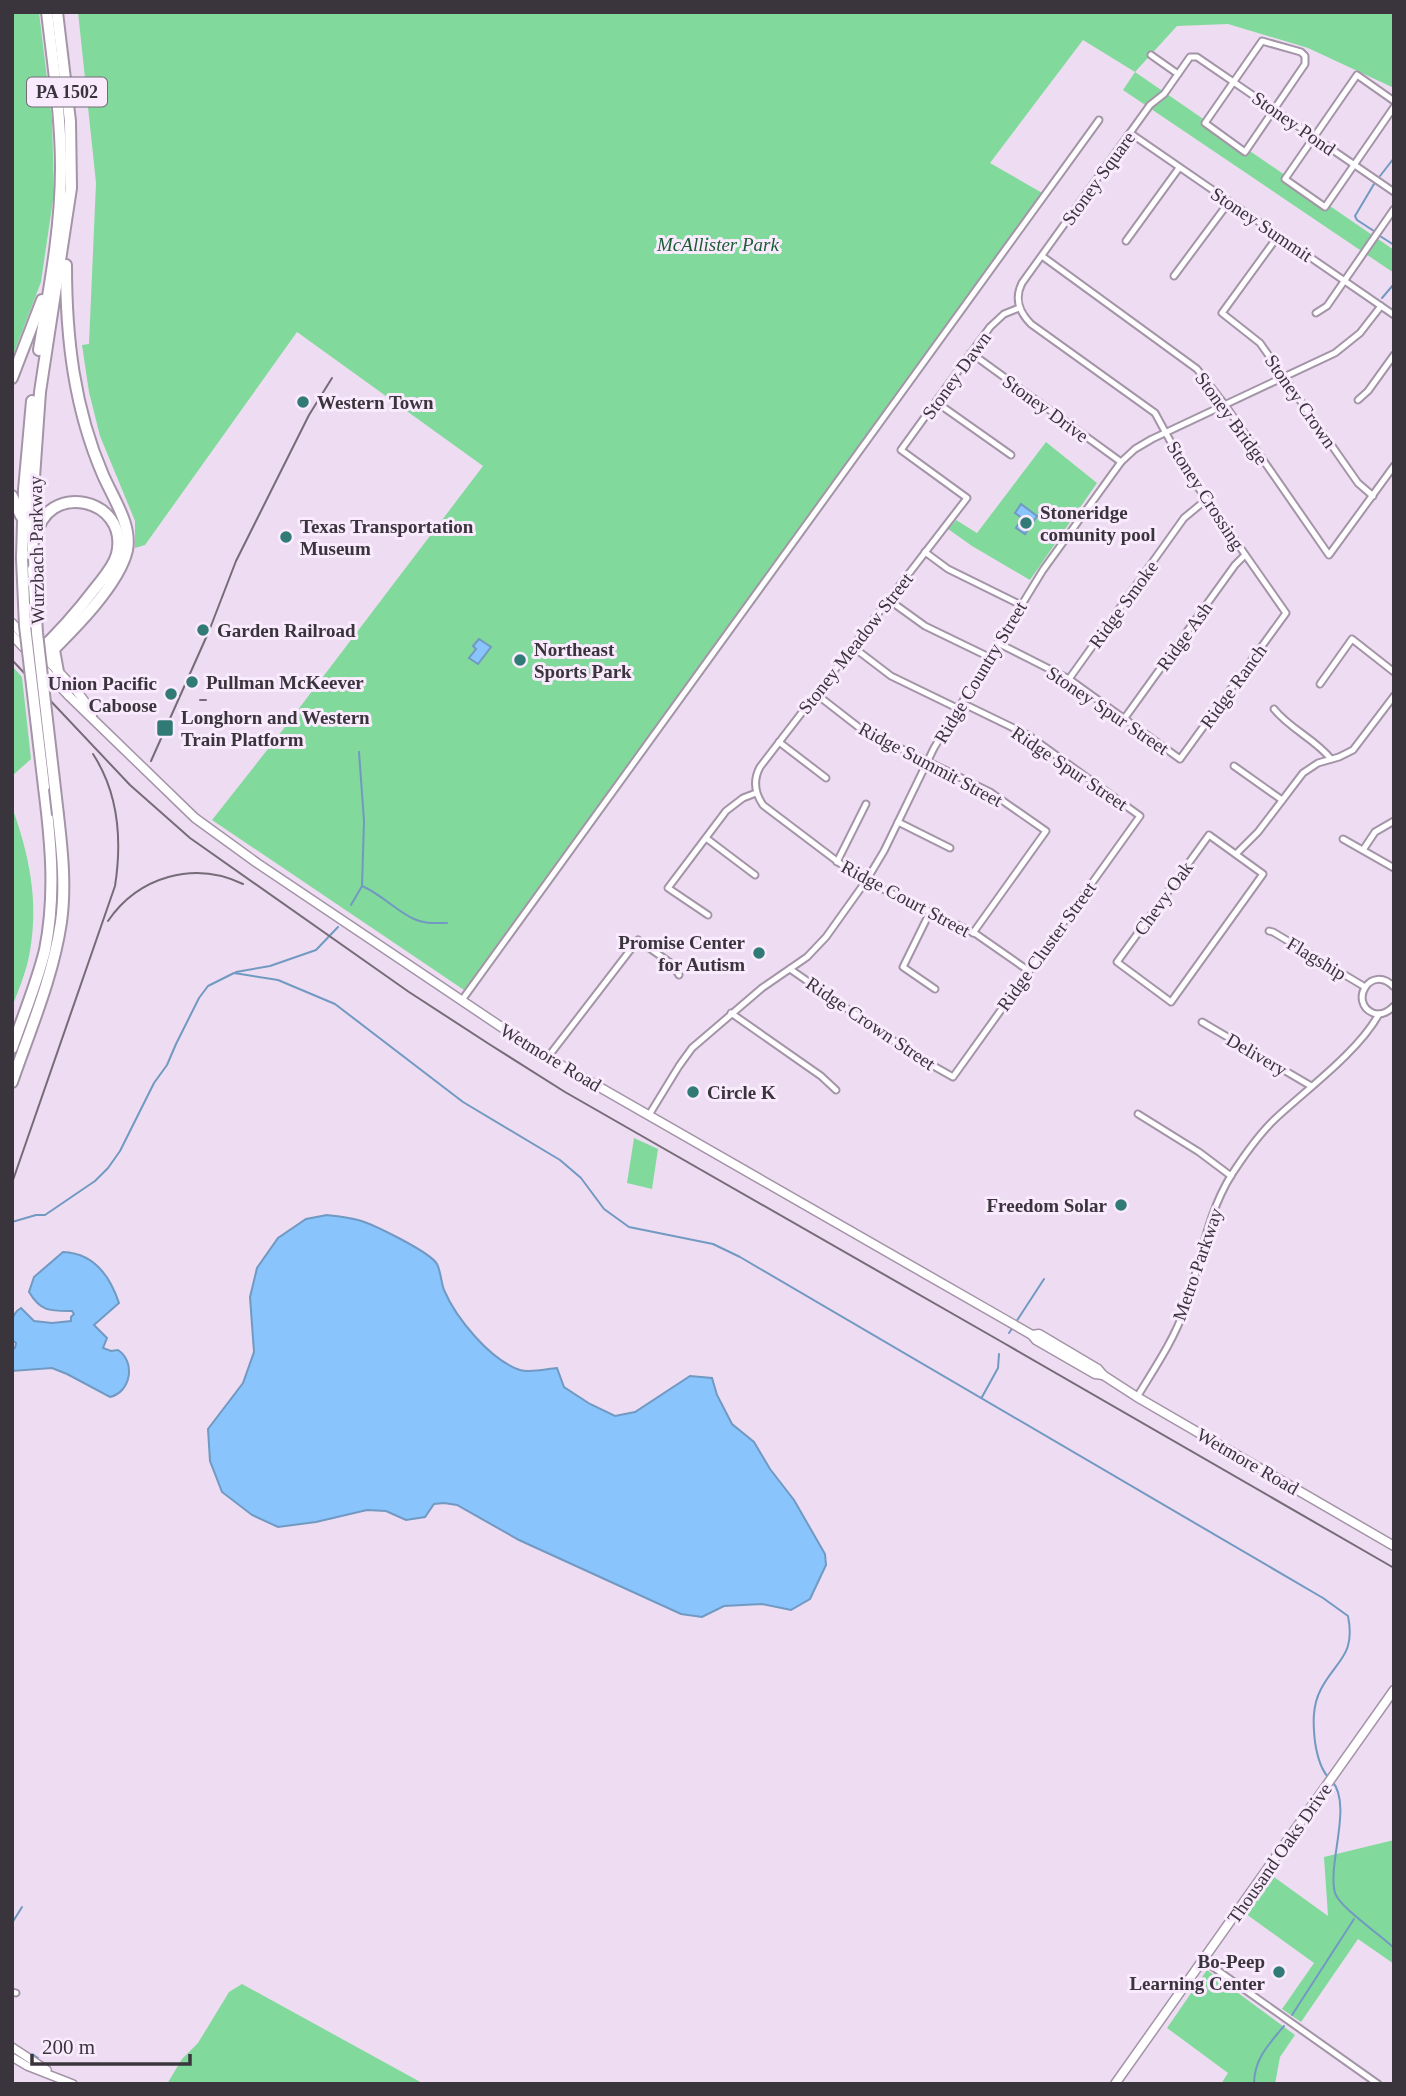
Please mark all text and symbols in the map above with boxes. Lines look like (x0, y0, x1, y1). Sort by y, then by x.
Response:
road number: PA 1502 (27, 78, 107, 106)
street label: Stoney Pond (1248, 87, 1340, 160)
street label: Stoney Square (1057, 128, 1139, 229)
street label: Stoney Summit (1207, 183, 1317, 266)
park label: McAllister Park (656, 234, 780, 255)
street label: Stoney Dawn (918, 327, 995, 423)
street label: Stoney Crown (1261, 351, 1341, 452)
street label: Stoney Bridge (1191, 368, 1272, 469)
street label: Stoney Drive (999, 370, 1093, 447)
place label: Western Town (317, 392, 434, 413)
marker: Western Town (295, 394, 311, 410)
street label: Stoney Crossing (1163, 437, 1249, 554)
street label: Wurzbach Parkway (25, 475, 48, 624)
place label: Stoneridge comunity pool (1040, 502, 1156, 545)
marker: Stoneridge comunity pool (1018, 515, 1034, 531)
place label: Texas Transportation Museum (300, 516, 474, 559)
marker: Texas Transportation Museum (278, 529, 294, 545)
street label: Ridge Smoke (1085, 556, 1162, 652)
street label: Stoney Meadow Street (794, 568, 917, 718)
street label: Ridge Country Street (930, 597, 1031, 747)
street label: Ridge Ash (1152, 597, 1217, 675)
place label: Garden Railroad (217, 620, 356, 641)
marker: Garden Railroad (195, 622, 211, 638)
place label: Northeast Sports Park (534, 639, 632, 682)
street label: Ridge Ranch (1196, 640, 1271, 732)
marker: Northeast Sports Park (512, 652, 528, 668)
street label: Stoney Spur Street (1043, 662, 1173, 759)
place label: Pullman McKeever (206, 672, 364, 693)
place label: Union Pacific Caboose (48, 673, 157, 716)
marker: Pullman McKeever (184, 674, 200, 690)
marker: Union Pacific Caboose (163, 686, 179, 702)
place label: Longhorn and Western Train Platform (181, 707, 370, 750)
marker: Longhorn and Western Train Platform (155, 718, 175, 738)
street label: Ridge Summit Street (855, 718, 1007, 811)
street label: Ridge Spur Street (1008, 722, 1132, 815)
street label: Ridge Court Street (838, 856, 974, 941)
street label: Chevy Oak (1130, 857, 1197, 939)
street label: Ridge Cluster Street (993, 877, 1101, 1015)
place label: Promise Center for Autism (618, 932, 746, 975)
street label: Flagship (1283, 933, 1350, 984)
marker: Promise Center for Autism (751, 945, 767, 961)
street label: Ridge Crown Street (802, 973, 940, 1075)
street label: Wetmore Road (496, 1019, 605, 1096)
street label: Delivery (1223, 1029, 1291, 1080)
place label: Circle K (707, 1082, 776, 1103)
marker: Circle K (685, 1084, 701, 1100)
place label: Freedom Solar (987, 1195, 1108, 1216)
marker: Freedom Solar (1113, 1197, 1129, 1213)
street label: Metro Parkway (1168, 1205, 1227, 1323)
street label: Wetmore Road (1193, 1424, 1303, 1499)
street label: Thousand Oaks Drive (1223, 1779, 1336, 1928)
place label: Bo-Peep Learning Center (1129, 1951, 1266, 1994)
marker: Bo-Peep Learning Center (1271, 1964, 1287, 1980)
scale bar (32, 2022, 189, 2066)
text: 200 m (42, 2035, 95, 2059)

